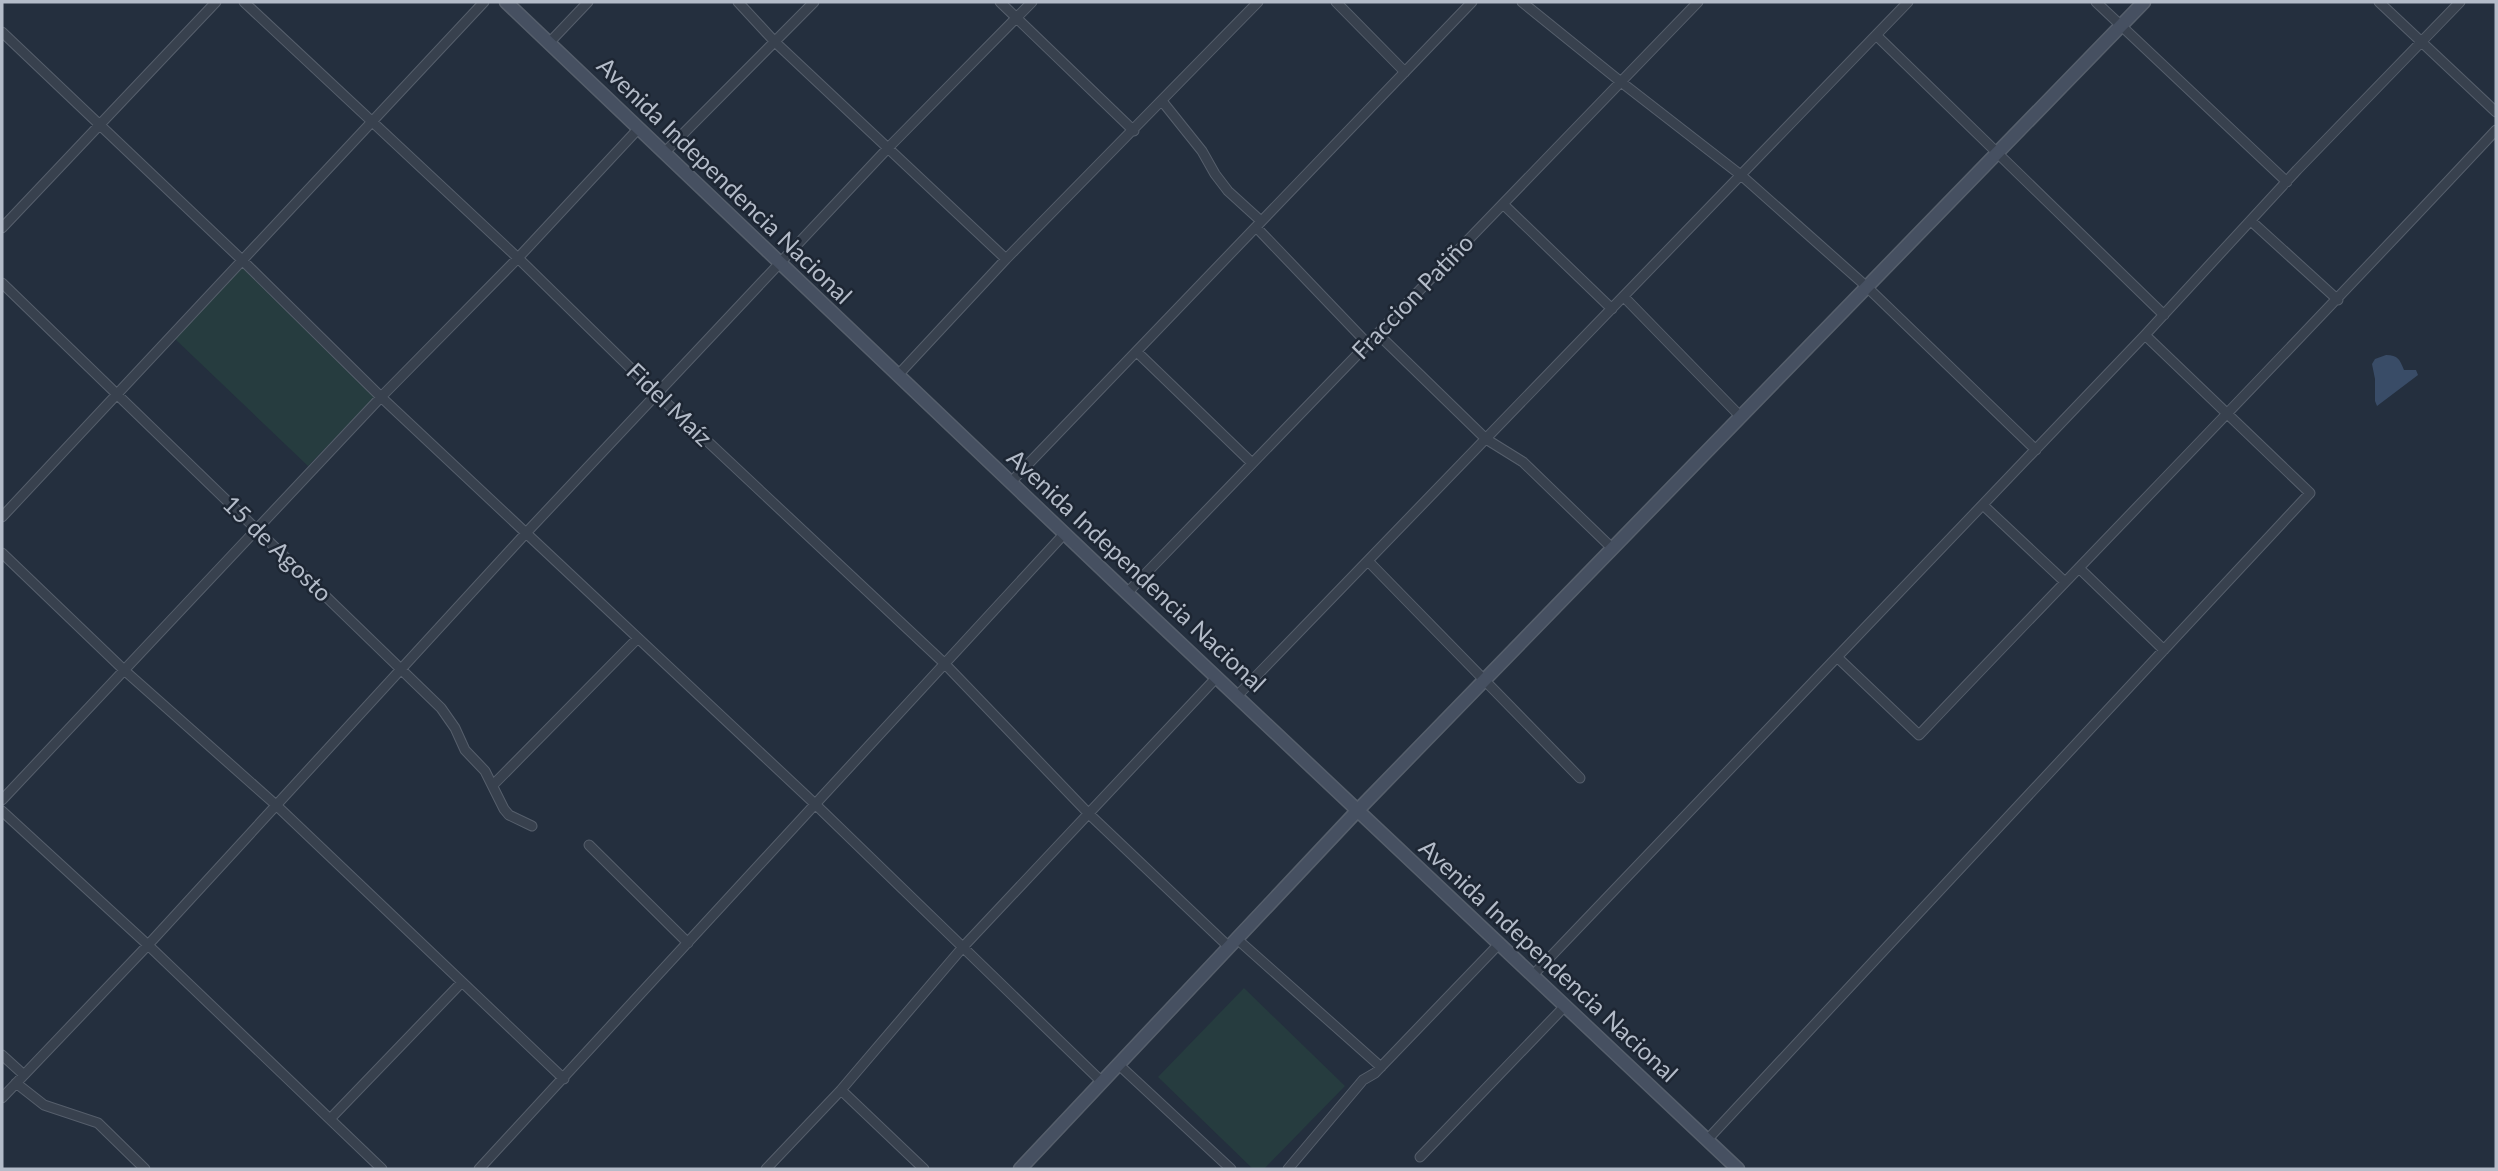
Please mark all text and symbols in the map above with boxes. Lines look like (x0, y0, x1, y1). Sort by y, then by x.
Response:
street label: Avenida Independencia Nacional (592, 50, 858, 309)
street label: Fraccion Patiño (1345, 228, 1479, 364)
street label: Fidel Maíz (621, 356, 719, 452)
street label: Avenida Independencia Nacional (1002, 442, 1272, 697)
street label: 15 de Agosto (218, 489, 339, 607)
street label: Avenida Independencia Nacional (1414, 832, 1684, 1087)

